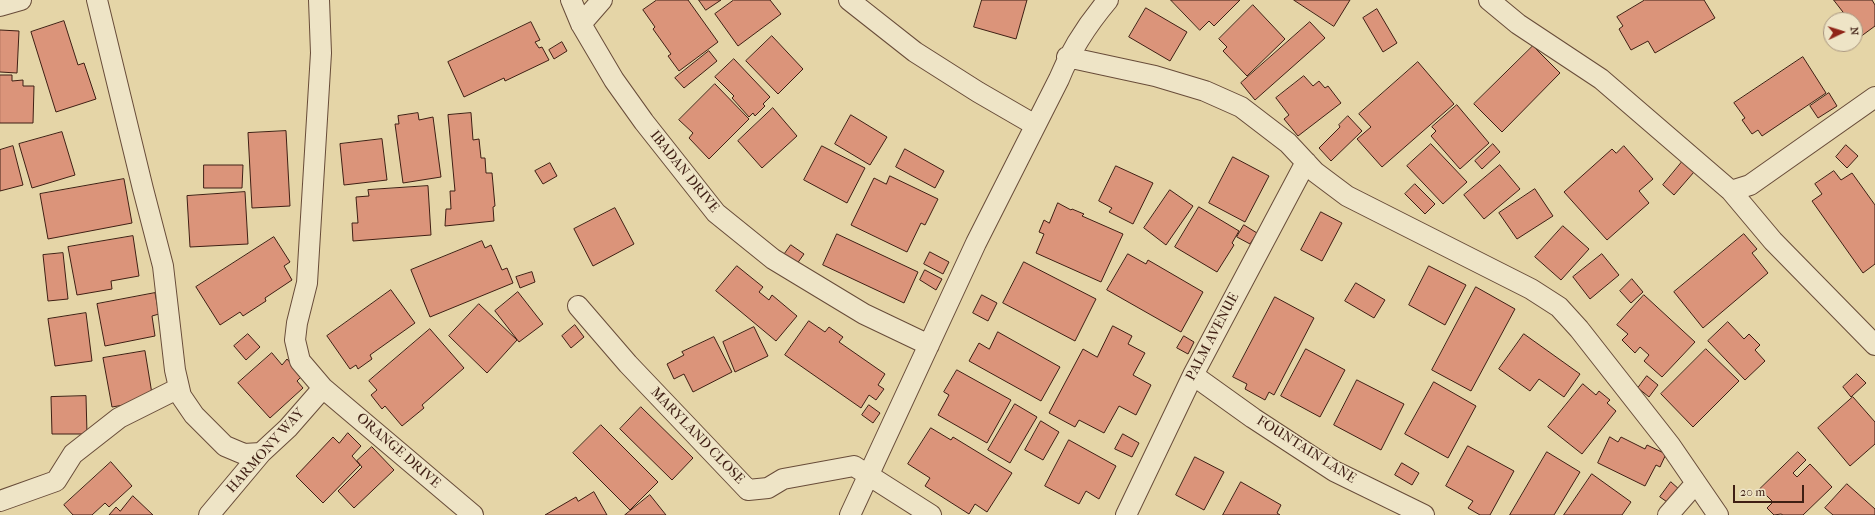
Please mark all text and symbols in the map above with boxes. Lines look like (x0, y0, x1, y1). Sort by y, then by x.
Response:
north arrow (1823, 12, 1863, 52)
text: N (1848, 27, 1861, 36)
street label: IBADAN DRIVE (646, 128, 722, 216)
street label: PALM AVENUE (1183, 290, 1243, 384)
street label: MARYLAND CLOSE (647, 384, 747, 488)
street label: HARMONY WAY (224, 405, 308, 497)
street label: ORANGE DRIVE (353, 410, 443, 492)
street label: FOUNTAIN LANE (1253, 413, 1359, 487)
scale bar (1735, 477, 1806, 503)
text: 20 m (1740, 485, 1765, 499)

